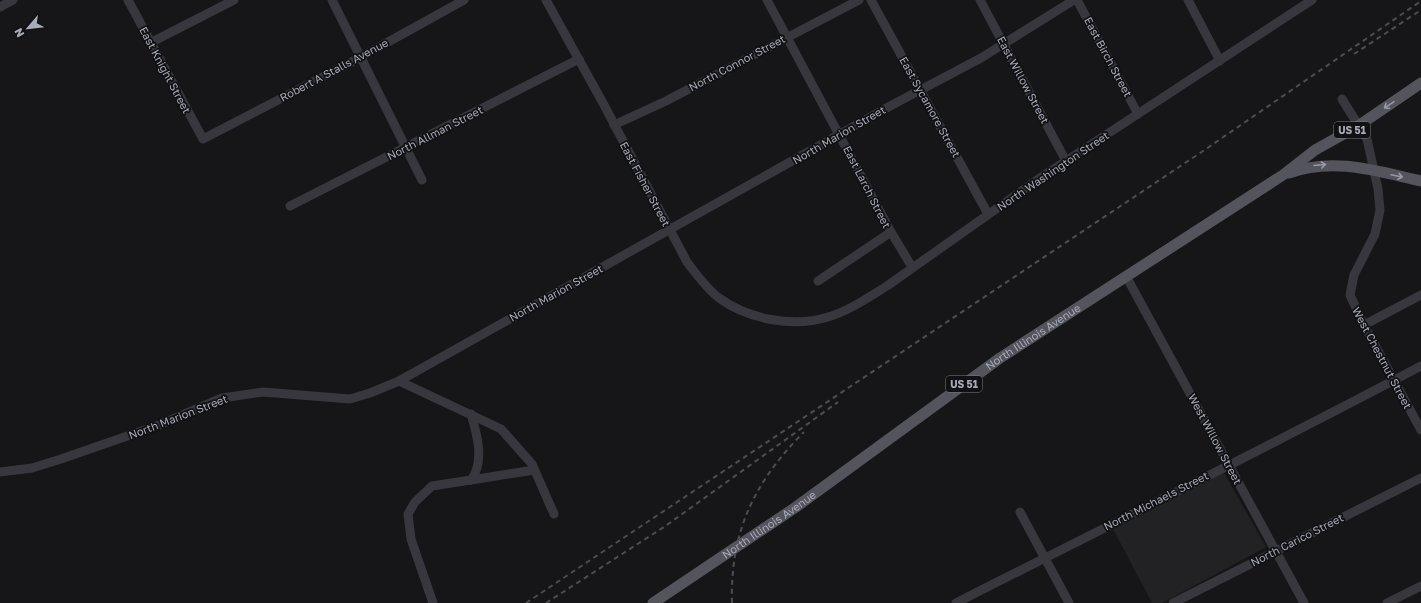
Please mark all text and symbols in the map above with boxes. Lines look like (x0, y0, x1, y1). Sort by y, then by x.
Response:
north arrow (8, 8, 48, 48)
street label: East Birch Street (1082, 15, 1135, 99)
street label: East Knight Street (137, 24, 194, 115)
text: N (11, 26, 26, 40)
street label: North Connor Street (686, 32, 787, 93)
street label: East Willow Street (995, 34, 1052, 126)
street label: Robert A Stalls Avenue (277, 35, 390, 104)
street label: East Sycamore Street (897, 54, 964, 159)
one-way arrow (1383, 101, 1394, 109)
street label: North Allman Street (385, 103, 485, 162)
street label: North Marion Street (790, 103, 887, 166)
road number: US 51 (1334, 122, 1370, 138)
street label: North Washington Street (994, 128, 1111, 213)
street label: East Fisher Street (618, 139, 673, 228)
street label: East Larch Street (841, 143, 894, 230)
one-way arrow (1313, 162, 1326, 169)
one-way arrow (1390, 172, 1403, 180)
street label: North Marion Street (507, 261, 605, 324)
street label: North Illinois Avenue (983, 301, 1083, 372)
street label: West Chestnut Street (1350, 305, 1415, 411)
road number: US 51 (946, 376, 982, 392)
street label: West Willow Street (1186, 391, 1245, 486)
street label: North Marion Street (126, 392, 229, 441)
street label: North Michaels Street (1101, 468, 1210, 533)
street label: North Illinois Avenue (719, 488, 818, 561)
street label: North Carico Street (1248, 511, 1345, 569)

